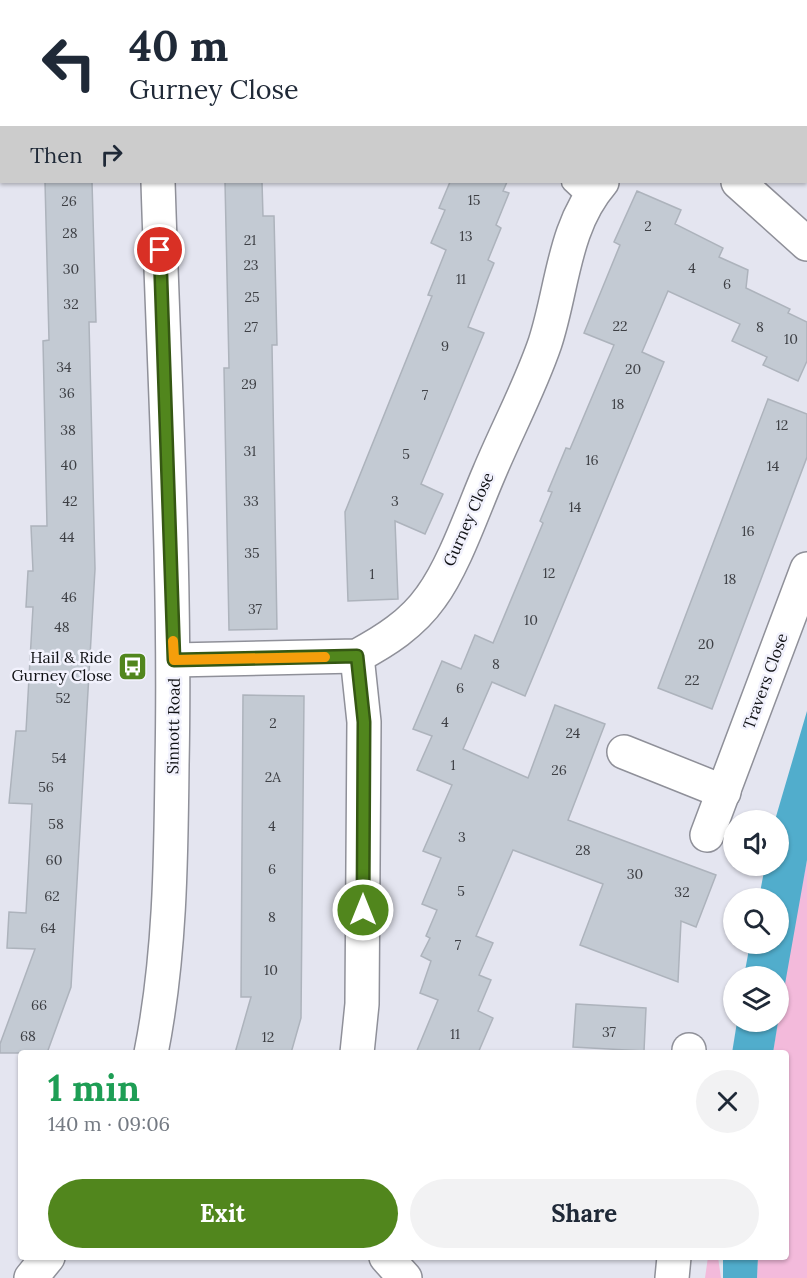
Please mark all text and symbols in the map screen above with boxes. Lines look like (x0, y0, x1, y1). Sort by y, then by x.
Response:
text: 40 m (129, 19, 228, 73)
icon: left (30, 24, 108, 102)
text: Gurney Close (129, 72, 299, 106)
icon: right (95, 138, 128, 171)
text: Then (30, 141, 83, 169)
house number: 15 (468, 191, 480, 209)
house number: 26 (61, 192, 77, 210)
house number: 2 (644, 217, 652, 235)
house number: 28 (62, 224, 78, 242)
pin (134, 224, 185, 275)
house number: 13 (460, 227, 473, 245)
house number: 21 (244, 231, 256, 249)
icon: arrive (143, 233, 176, 266)
house number: 23 (243, 256, 259, 274)
house number: 4 (688, 259, 696, 277)
house number: 30 (63, 260, 79, 278)
house number: 11 (456, 270, 466, 288)
house number: 6 (723, 275, 731, 293)
house number: 25 (244, 288, 260, 306)
house number: 32 (63, 295, 79, 313)
house number: 22 (612, 317, 628, 335)
house number: 27 (244, 318, 259, 336)
house number: 8 (756, 318, 764, 336)
house number: 10 (784, 330, 798, 348)
house number: 9 (441, 337, 449, 355)
house number: 34 (56, 358, 72, 376)
house number: 20 (625, 360, 641, 378)
house number: 29 (241, 375, 257, 393)
house number: 36 (59, 384, 75, 402)
house number: 7 (422, 386, 429, 404)
house number: 18 (612, 395, 625, 413)
house number: 12 (776, 416, 788, 434)
house number: 38 (60, 421, 76, 439)
house number: 31 (244, 442, 256, 460)
house number: 5 (402, 445, 410, 463)
house number: 16 (585, 451, 599, 469)
house number: 40 (61, 456, 77, 474)
house number: 14 (767, 457, 780, 475)
street label: Gurney Close (438, 469, 498, 569)
house number: 42 (62, 492, 78, 510)
house number: 33 (243, 492, 259, 510)
house number: 3 (391, 492, 399, 510)
house number: 14 (569, 498, 582, 516)
house number: 16 (741, 522, 755, 540)
house number: 44 (59, 528, 75, 546)
house number: 35 (244, 544, 260, 562)
house number: 12 (543, 564, 555, 582)
house number: 1 (369, 565, 375, 583)
house number: 18 (724, 570, 737, 588)
house number: 46 (61, 588, 77, 606)
house number: 37 (248, 600, 263, 618)
house number: 10 (524, 611, 538, 629)
house number: 48 (54, 618, 70, 636)
street label: Travers Close (738, 630, 792, 732)
house number: 20 (698, 635, 714, 653)
place label: Hail & Ride Gurney Close (11, 647, 112, 685)
bus stop icon: Hail & Ride Gurney Close (117, 650, 149, 682)
house number: 8 (492, 655, 500, 673)
house number: 22 (684, 671, 700, 689)
street label: Sinnott Road (162, 677, 184, 774)
house number: 6 (456, 679, 464, 697)
house number: 52 (55, 689, 71, 707)
house number: 4 (441, 713, 449, 731)
house number: 2 (269, 714, 277, 732)
house number: 24 (566, 724, 581, 742)
house number: 54 (51, 749, 67, 767)
house number: 1 (450, 756, 456, 774)
house number: 26 (551, 761, 567, 779)
house number: 2A (265, 768, 281, 786)
house number: 56 (38, 778, 54, 796)
map controls (723, 810, 789, 1032)
button: sound (723, 810, 789, 876)
house number: 58 (48, 815, 64, 833)
house number: 4 (268, 817, 276, 835)
house number: 3 (458, 828, 466, 846)
house number: 28 (575, 841, 591, 859)
house number: 60 (46, 851, 62, 869)
house number: 6 (268, 860, 276, 878)
house number: 30 (627, 865, 643, 883)
position arrow (331, 878, 395, 942)
house number: 5 (457, 882, 465, 900)
house number: 32 (674, 883, 690, 901)
house number: 62 (44, 887, 60, 905)
button: search (723, 888, 789, 954)
house number: 8 (268, 908, 276, 926)
house number: 64 (40, 919, 56, 937)
house number: 7 (455, 936, 462, 954)
house number: 10 (264, 961, 278, 979)
button: layers (723, 966, 789, 1032)
house number: 66 (31, 996, 47, 1014)
house number: 37 (602, 1023, 617, 1041)
house number: 11 (450, 1025, 460, 1043)
house number: 68 (20, 1027, 36, 1045)
house number: 12 (262, 1028, 274, 1046)
text: 1 min (48, 1065, 140, 1111)
button: close (696, 1070, 759, 1133)
text: 140 m · 09:06 (48, 1111, 170, 1136)
button: Exit (48, 1179, 398, 1248)
button: Share (410, 1179, 759, 1248)

